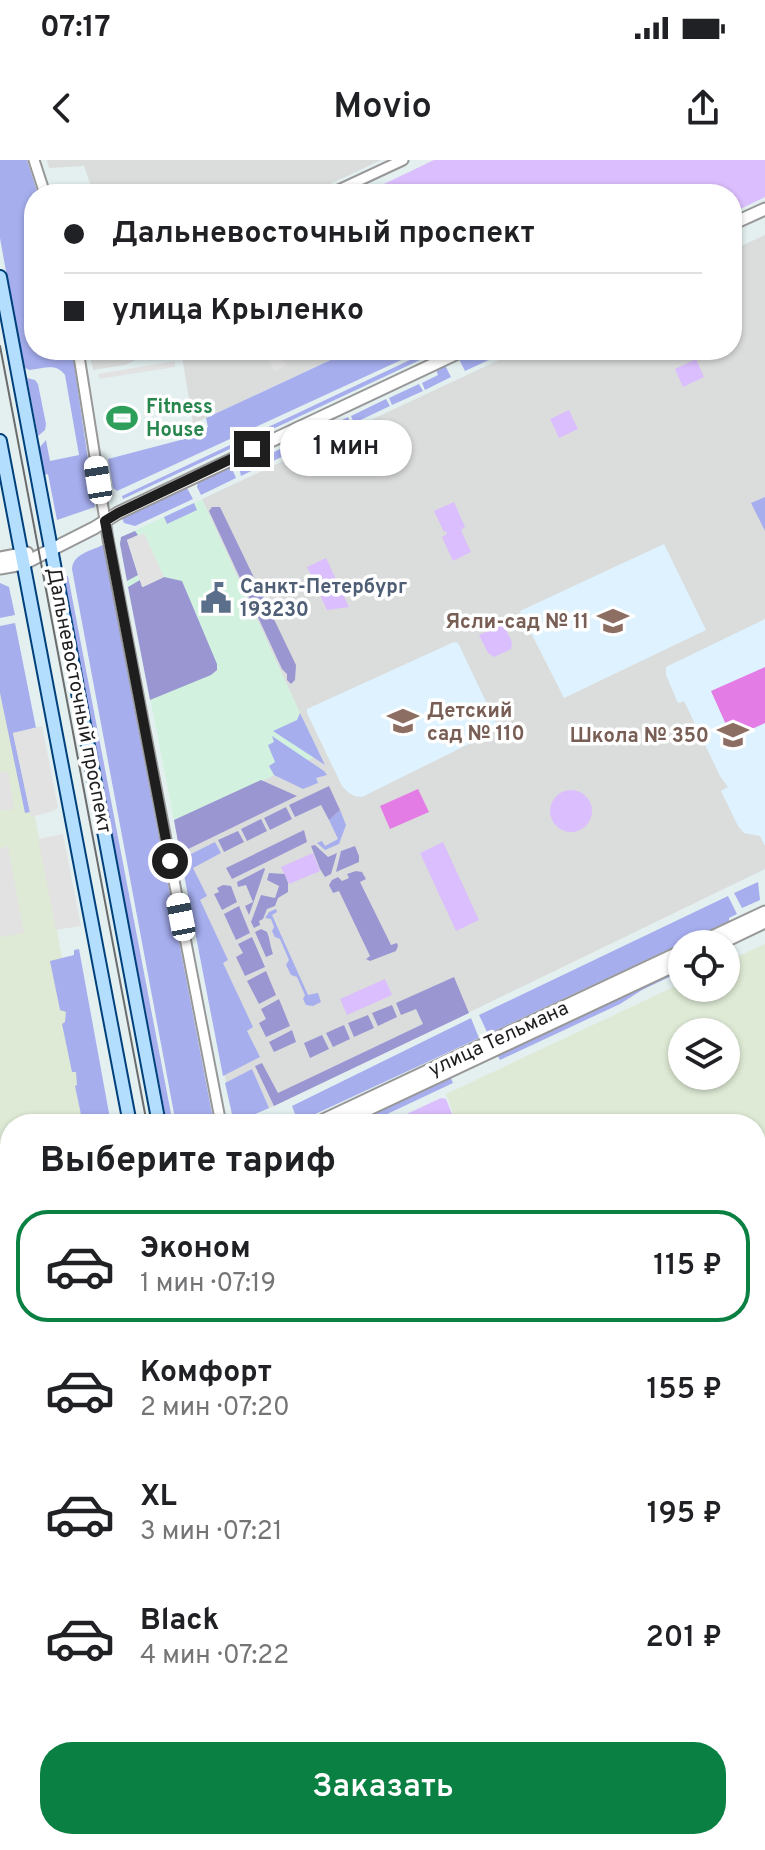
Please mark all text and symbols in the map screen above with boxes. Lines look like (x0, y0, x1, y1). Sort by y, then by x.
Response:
text: 07:17 (40, 10, 111, 47)
text: Movio (333, 85, 432, 131)
icon: back (40, 86, 84, 130)
icon: share (681, 86, 725, 130)
text: Дальневосточный проспект (112, 216, 535, 253)
text: улица Крыленко (112, 293, 364, 330)
place label: Fitness House (146, 395, 213, 444)
sports icon: Fitness House (105, 401, 139, 435)
callout: 1 мин (280, 421, 412, 477)
route end (234, 431, 270, 467)
text: 1 мин (313, 431, 379, 464)
car (82, 454, 114, 506)
street label: Дальневосточный проспект (40, 565, 117, 835)
place label: Санкт-Петербург 193230 (240, 575, 407, 624)
public building icon: Санкт-Петербург 193230 (199, 581, 233, 615)
school or university icon: Ясли-сад № 11 (596, 604, 630, 638)
place label: Ясли-сад № 11 (445, 610, 589, 636)
place label: Детский сад № 110 (427, 699, 525, 748)
school or university icon: Детский сад № 110 (386, 704, 420, 738)
school or university icon: Школа № 350 (716, 718, 750, 752)
place label: Школа № 350 (570, 724, 709, 750)
route start (152, 843, 188, 879)
car (165, 891, 197, 943)
map controls (668, 930, 740, 1090)
button: locate (668, 930, 740, 1002)
street label: улица Тельмана (425, 996, 573, 1084)
button: layers (668, 1018, 740, 1090)
text: Выберите тариф (40, 1139, 336, 1185)
icon: car (44, 1230, 116, 1302)
text: Эконом (140, 1231, 251, 1268)
text: 115 ₽ (653, 1248, 722, 1285)
text: 1 мин · 07:19 (140, 1268, 276, 1301)
icon: car (44, 1354, 116, 1426)
text: Комфорт (140, 1355, 272, 1392)
text: 155 ₽ (647, 1372, 722, 1409)
text: 2 мин · 07:20 (140, 1392, 290, 1425)
icon: car (44, 1478, 116, 1550)
text: XL (140, 1479, 177, 1516)
text: 195 ₽ (647, 1496, 722, 1533)
text: 3 мин · 07:21 (140, 1516, 282, 1549)
icon: car (44, 1602, 116, 1674)
text: Black (140, 1603, 219, 1640)
text: 201 ₽ (645, 1620, 722, 1657)
text: 4 мин · 07:22 (140, 1640, 289, 1673)
button: Заказать (40, 1742, 726, 1834)

